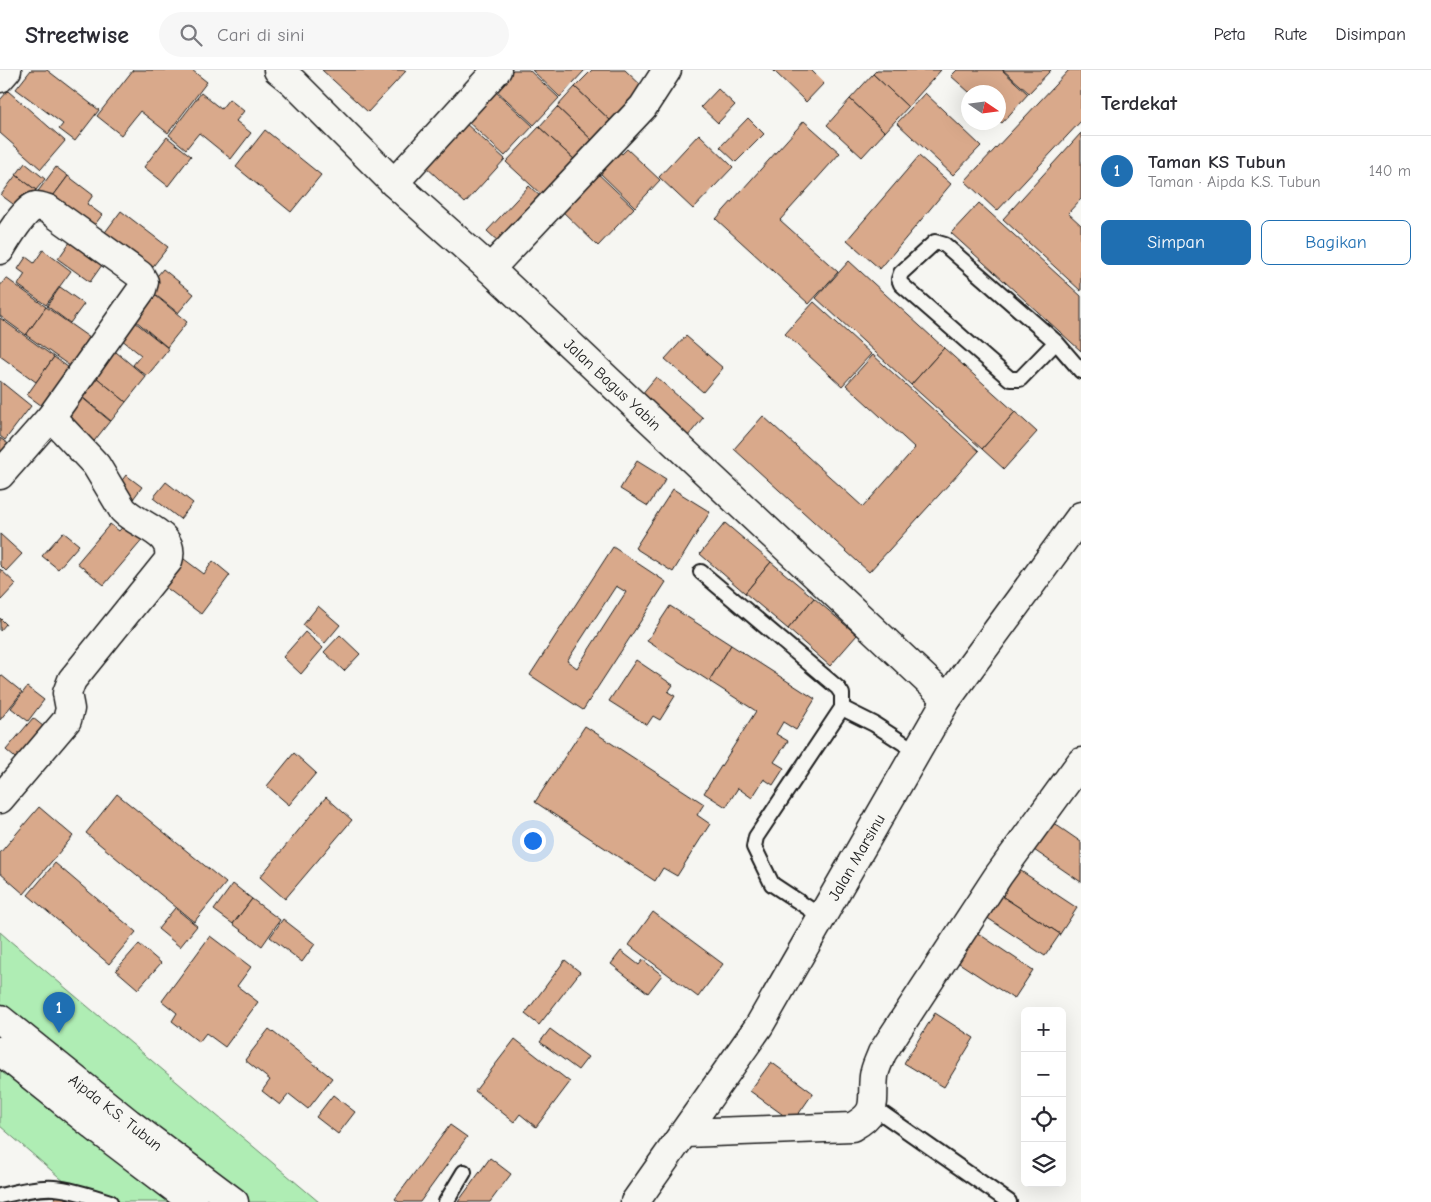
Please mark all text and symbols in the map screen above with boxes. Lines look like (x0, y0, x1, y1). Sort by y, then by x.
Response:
search box (159, 12, 509, 57)
text: Streetwise (25, 21, 129, 49)
icon: search (177, 21, 205, 49)
text: Cari di sini (217, 24, 305, 46)
text: Peta (1213, 24, 1246, 45)
text: Rute (1274, 24, 1307, 45)
text: Disimpan (1335, 24, 1406, 45)
north arrow (961, 85, 1006, 130)
text: Terdekat (1101, 91, 1177, 115)
text: Taman KS Tubun (1148, 151, 1286, 173)
text: 1 (1114, 162, 1120, 180)
text: 140 m (1369, 162, 1411, 180)
text: Taman · Aipda K.S. Tubun (1148, 173, 1321, 191)
button: Simpan (1101, 220, 1251, 265)
button: Bagikan (1261, 220, 1411, 265)
street label: Jalan Bagus Yabin (560, 335, 665, 434)
street label: Jalan Marsinu (825, 811, 889, 904)
your location (520, 828, 546, 854)
pin: 1 (43, 992, 75, 1033)
map controls (1021, 1007, 1066, 1187)
button: + (1021, 1007, 1066, 1052)
button: − (1021, 1052, 1066, 1097)
street label: Aipda K.S. Tubun (65, 1071, 166, 1155)
button: locate (1021, 1097, 1066, 1142)
button: layers (1021, 1142, 1066, 1187)

